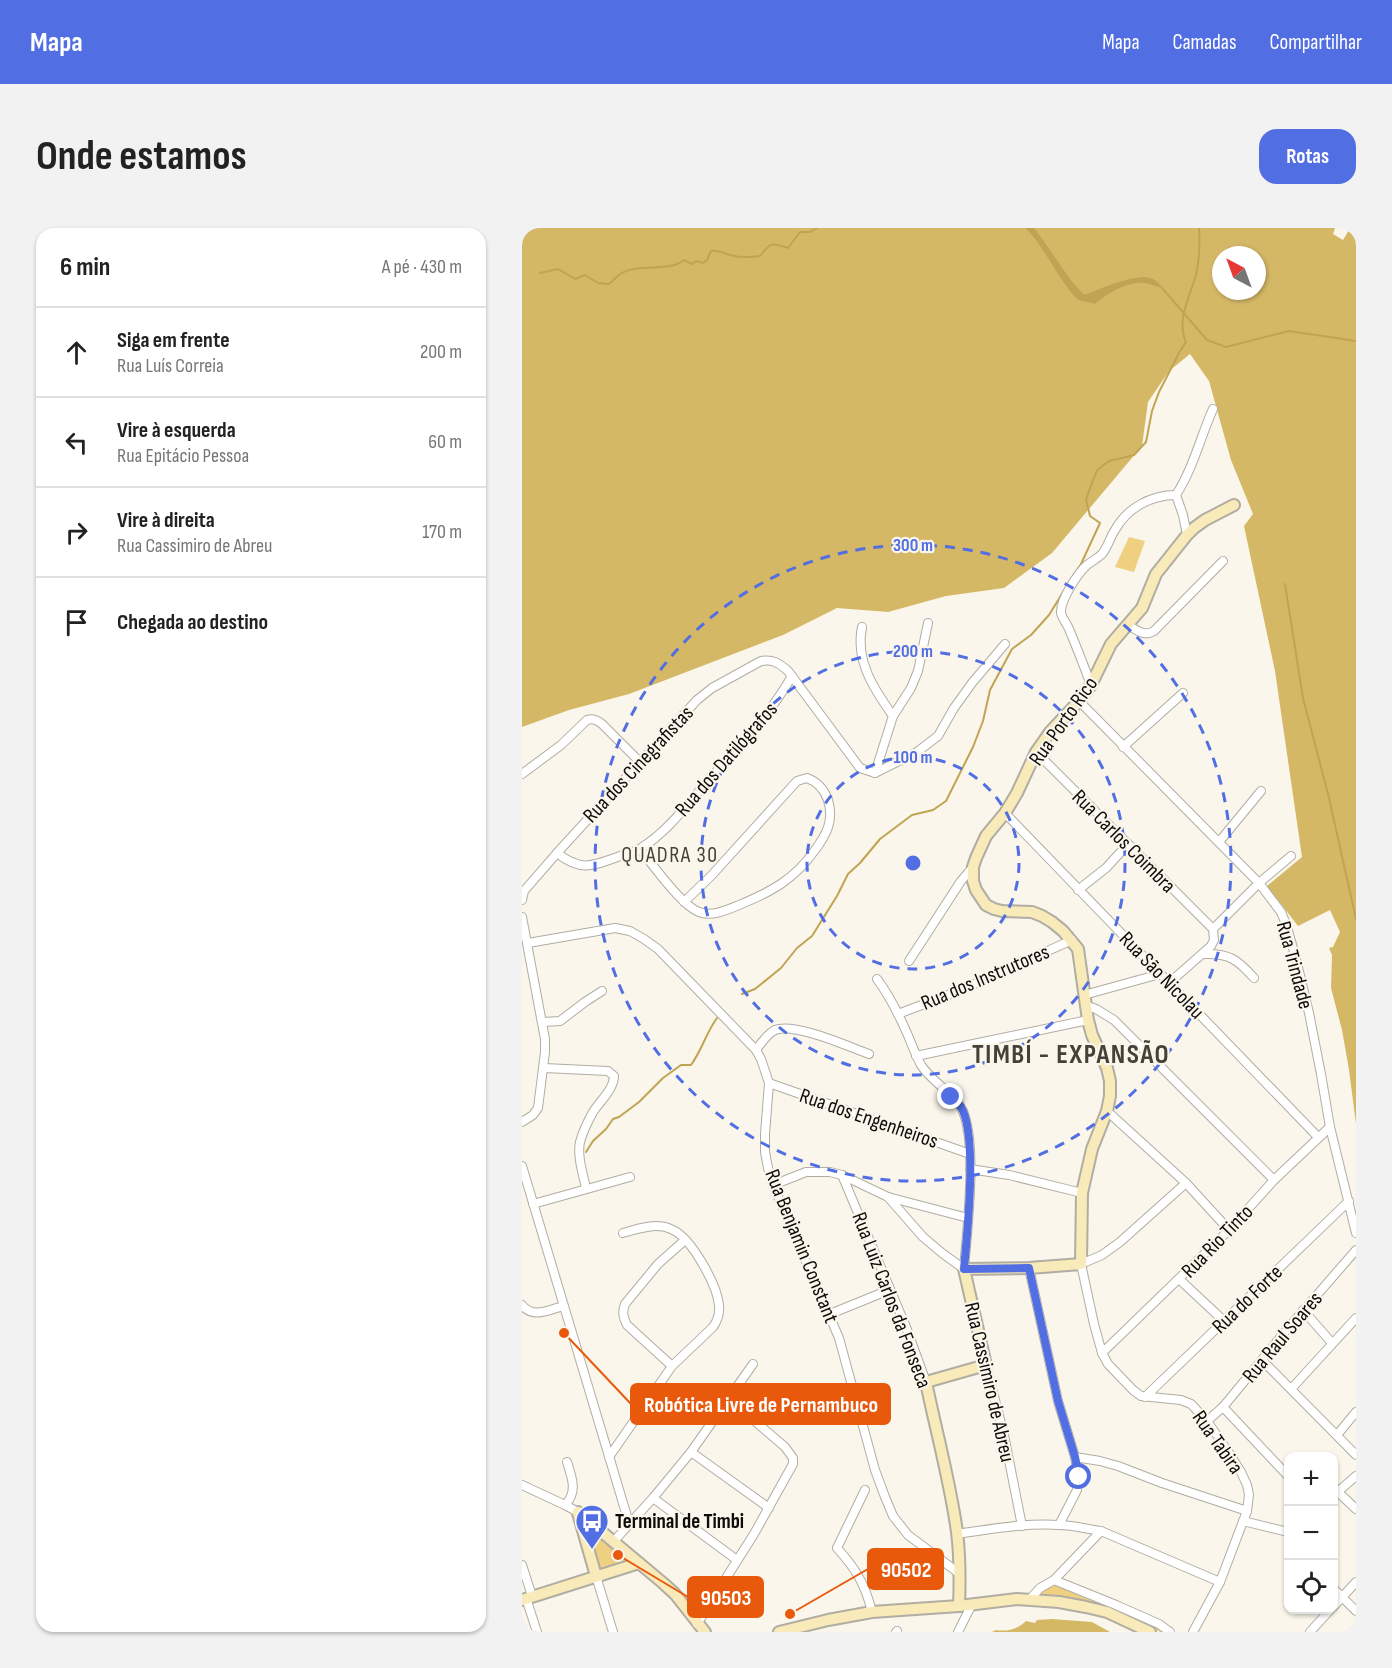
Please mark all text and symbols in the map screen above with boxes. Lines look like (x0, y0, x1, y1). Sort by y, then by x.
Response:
text: Mapa (30, 26, 83, 59)
text: Mapa (1102, 30, 1140, 55)
text: Camadas (1173, 30, 1236, 55)
text: Compartilhar (1269, 30, 1362, 55)
button: Rotas (1259, 129, 1356, 184)
text: Onde estamos (36, 131, 247, 182)
north arrow (1212, 246, 1266, 300)
text: 6 min (60, 252, 110, 283)
text: A pé · 430 m (382, 255, 462, 279)
text: Siga em frente (117, 327, 230, 354)
icon: ahead (60, 336, 93, 369)
text: 200 m (420, 340, 462, 364)
text: Rua Luís Correia (117, 354, 224, 378)
text: Vire à esquerda (117, 417, 236, 444)
icon: left (60, 426, 93, 459)
text: 60 m (428, 430, 462, 454)
text: Rua Epitácio Pessoa (117, 444, 249, 468)
text: Vire à direita (117, 507, 215, 534)
icon: right (60, 516, 93, 549)
text: 170 m (422, 520, 462, 544)
text: Rua Cassimiro de Abreu (117, 534, 272, 558)
text: 300 m (893, 535, 933, 556)
icon: arrive (60, 606, 93, 639)
text: Chegada ao destino (117, 609, 268, 636)
text: 200 m (893, 641, 933, 662)
street label: Rua Porto Rico (1024, 672, 1103, 771)
street label: Rua dos Datilógrafos (670, 697, 783, 822)
street label: Rua dos Cinegrafistas (578, 701, 699, 828)
text: 100 m (894, 747, 933, 768)
street label: Rua Carlos Coimbra (1067, 784, 1181, 898)
district label: QUADRA 30 (621, 842, 719, 869)
centre of rings (903, 853, 923, 873)
street label: Rua Trindade (1271, 919, 1318, 1012)
street label: Rua São Nicolau (1114, 927, 1209, 1024)
street label: Rua dos Instrutores (917, 939, 1053, 1016)
district label: TIMBÍ - EXPANSÃO (972, 1039, 1170, 1071)
street label: Rua dos Engenheiros (796, 1083, 941, 1154)
route end (937, 1083, 963, 1109)
street label: Rua Benjamin Constant (759, 1166, 844, 1327)
street label: Rua Rio Tinto (1176, 1200, 1258, 1283)
street label: Rua Luiz Carlos da Fonseca (846, 1209, 937, 1392)
street label: Rua do Forte (1207, 1260, 1288, 1339)
street label: Rua Raul Soares (1237, 1287, 1328, 1388)
street label: Rua Cassimiro de Abreu (959, 1300, 1020, 1464)
callout: Robótica Livre de Pernambuco (631, 1384, 890, 1424)
text: Robótica Livre de Pernambuco (644, 1392, 878, 1419)
street label: Rua Tabira (1187, 1406, 1248, 1479)
map controls (1284, 1452, 1338, 1614)
button: + (1284, 1452, 1338, 1506)
route start (1065, 1463, 1091, 1489)
bus stop icon: Terminal de Timbi (574, 1503, 610, 1550)
button: − (1284, 1506, 1338, 1560)
place label: Terminal de Timbi (615, 1509, 744, 1534)
callout: 90502 (868, 1549, 943, 1589)
text: 90502 (881, 1557, 931, 1584)
button: locate (1284, 1560, 1338, 1614)
callout: 90503 (688, 1577, 763, 1617)
text: 90503 (701, 1585, 752, 1612)

